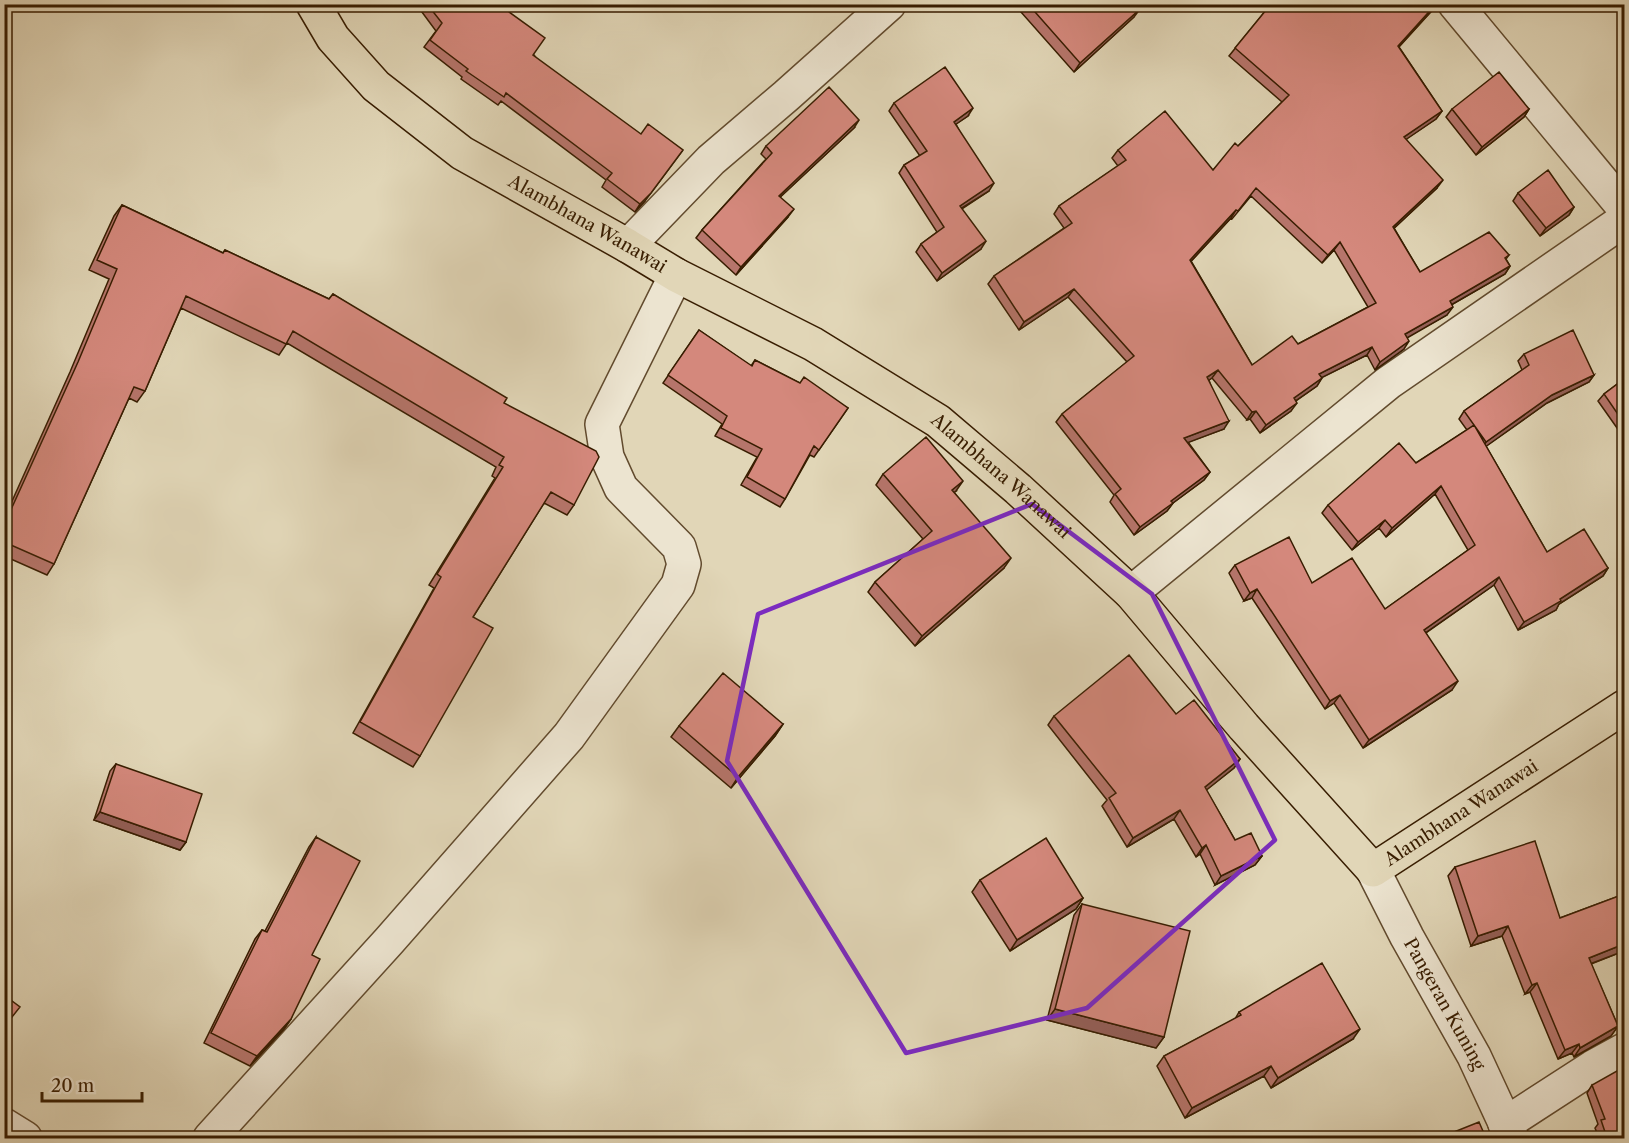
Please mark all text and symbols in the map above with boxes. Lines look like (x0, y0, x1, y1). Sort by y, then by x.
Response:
street label: Alambhana Wanawai (504, 170, 671, 278)
street label: Alambhana Wanawai (926, 408, 1076, 543)
street label: Alambhana Wanawai (1379, 755, 1542, 871)
street label: Pangeran Kuning (1399, 934, 1490, 1074)
scale bar (42, 1065, 142, 1103)
text: 20 m (51, 1075, 95, 1097)

